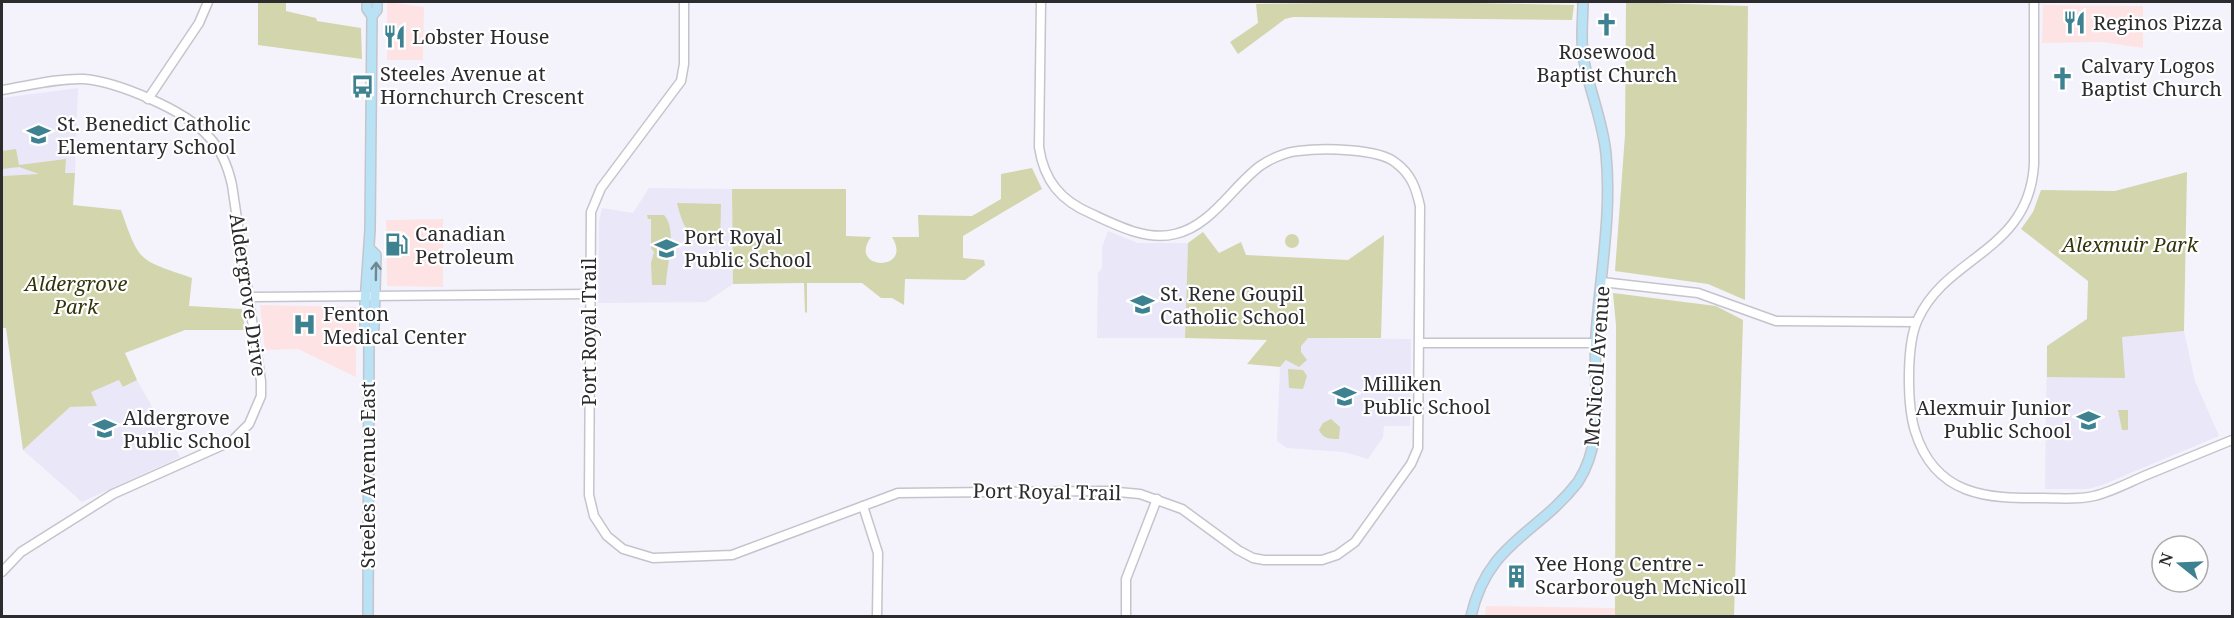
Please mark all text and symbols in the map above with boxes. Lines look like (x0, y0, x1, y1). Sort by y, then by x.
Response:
place label: Reginos Pizza (2093, 9, 2223, 36)
restaurant icon: Reginos Pizza (2062, 10, 2088, 36)
church icon: Rosewood Baptist Church (1594, 11, 1620, 37)
place label: Lobster House (412, 23, 549, 50)
restaurant icon: Lobster House (381, 24, 407, 50)
place label: Rosewood Baptist Church (1537, 38, 1678, 88)
place label: Calvary Logos Baptist Church (2081, 52, 2222, 102)
place label: Steeles Avenue at Hornchurch Crescent (380, 60, 584, 110)
church icon: Calvary Logos Baptist Church (2050, 65, 2076, 91)
bus stop icon: Steeles Avenue at Hornchurch Crescent (349, 73, 375, 99)
place label: St. Benedict Catholic Elementary School (57, 110, 251, 160)
school or university icon: St. Benedict Catholic Elementary School (26, 122, 52, 148)
street label: Aldergrove Drive (224, 212, 273, 378)
place label: Canadian Petroleum (415, 220, 514, 270)
place label: Port Royal Public School (684, 223, 811, 273)
park label: Alexmuir Park (2060, 231, 2199, 258)
fuel station icon: Canadian Petroleum (384, 232, 410, 258)
school or university icon: Port Royal Public School (653, 235, 679, 261)
street label: Port Royal Trail (575, 258, 602, 406)
one-way arrow (370, 261, 382, 281)
park label: Aldergrove Park (23, 270, 128, 320)
place label: St. Rene Goupil Catholic School (1160, 280, 1305, 330)
street label: McNicoll Avenue (1577, 285, 1616, 447)
school or university icon: St. Rene Goupil Catholic School (1129, 292, 1155, 318)
place label: Fenton Medical Center (323, 300, 467, 350)
hospital icon: Fenton Medical Center (292, 312, 318, 338)
place label: Milliken Public School (1363, 370, 1490, 420)
street label: Steeles Avenue East (354, 382, 381, 568)
school or university icon: Milliken Public School (1332, 383, 1358, 409)
place label: Alexmuir Junior Public School (1916, 394, 2072, 444)
place label: Aldergrove Public School (123, 404, 250, 454)
school or university icon: Alexmuir Junior Public School (2076, 407, 2102, 433)
school or university icon: Aldergrove Public School (92, 416, 118, 442)
street label: Port Royal Trail (972, 477, 1122, 506)
north arrow (2150, 534, 2210, 594)
place label: Yee Hong Centre - Scarborough McNicoll (1534, 550, 1747, 600)
text: N (2153, 550, 2178, 569)
building icon: Yee Hong Centre - Scarborough McNicoll (1504, 563, 1530, 589)

